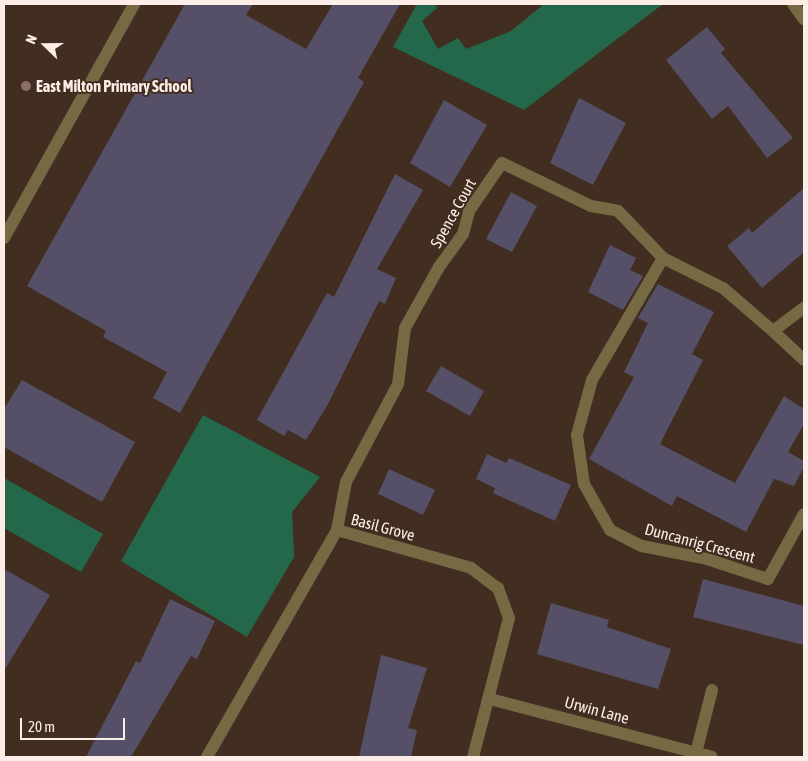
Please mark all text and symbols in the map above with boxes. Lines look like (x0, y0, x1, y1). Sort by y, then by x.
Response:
north arrow (20, 20, 70, 70)
text: N (22, 33, 40, 46)
place label: East Milton Primary School (36, 76, 192, 96)
marker: East Milton Primary School (20, 80, 32, 92)
street label: Spence Court (426, 175, 480, 251)
street label: Basil Grove (349, 509, 417, 545)
street label: Duncanrig Crescent (643, 519, 757, 567)
street label: Urwin Lane (563, 692, 631, 728)
scale bar (22, 708, 128, 740)
text: 20 m (28, 718, 55, 735)

